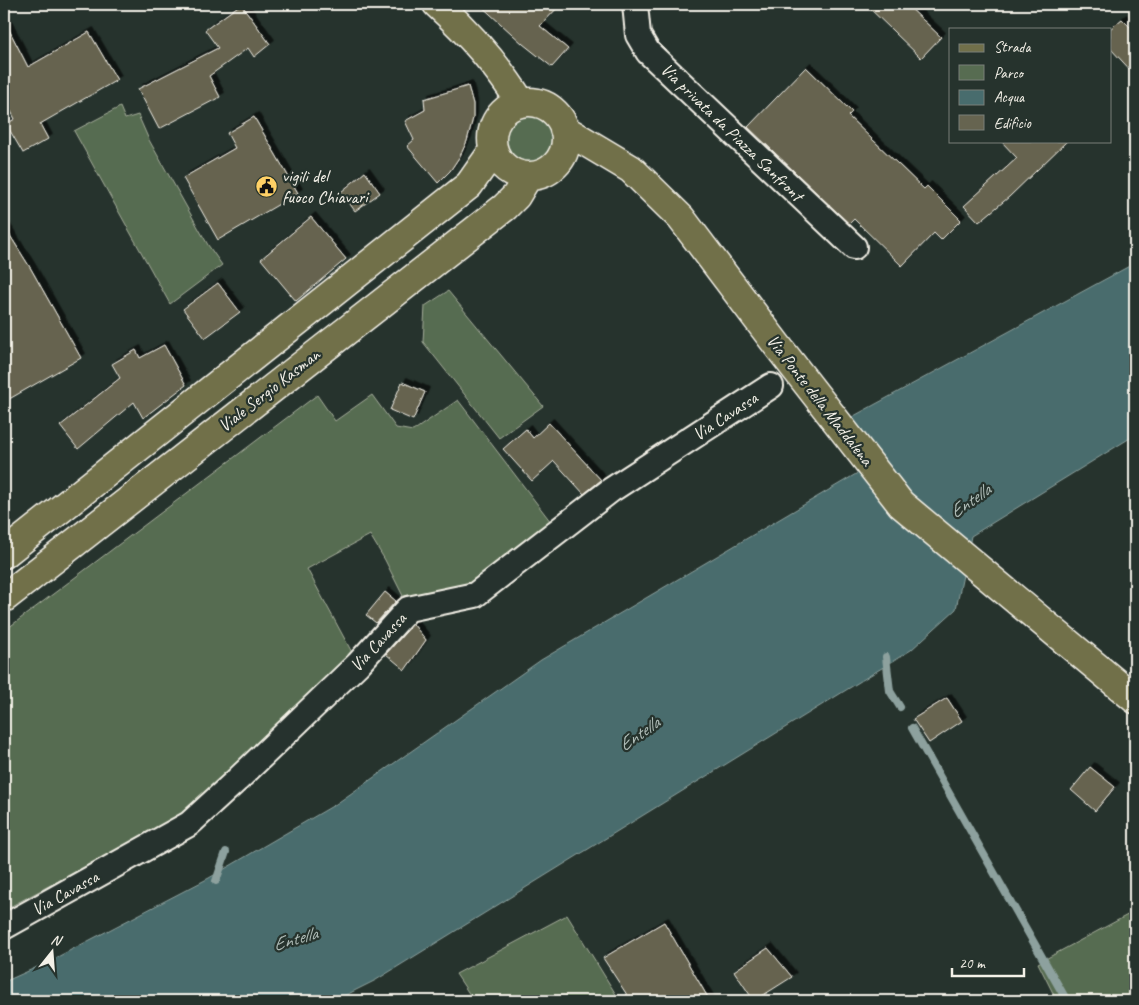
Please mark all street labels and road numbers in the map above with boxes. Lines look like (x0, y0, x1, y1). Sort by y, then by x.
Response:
street label: Via privata da Piazza Sanfront (656, 58, 810, 208)
street label: Via Ponte della Maddalena (762, 330, 879, 471)
street label: Viale Sergio Kasman (214, 343, 325, 436)
street label: Via Cavassa (688, 386, 763, 445)
street label: Via Cavassa (345, 607, 412, 676)
street label: Via Cavassa (28, 865, 104, 920)

